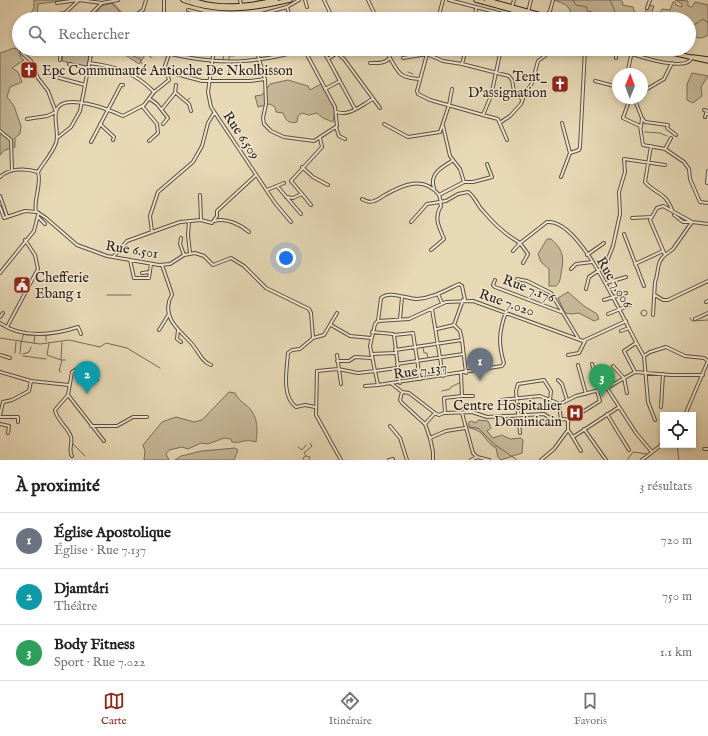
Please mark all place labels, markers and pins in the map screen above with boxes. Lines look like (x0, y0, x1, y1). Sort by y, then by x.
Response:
church icon: Epc Communauté Antioche De Nkolbisson (19, 60, 39, 80)
place label: Epc Communauté Antioche De Nkolbisson (42, 62, 294, 80)
place label: Tent_ D'assignation (468, 68, 548, 102)
church icon: Tent_ D'assignation (550, 74, 570, 94)
place label: Chefferie Ebang 1 (35, 269, 89, 303)
public building icon: Chefferie Ebang 1 (12, 275, 32, 295)
pin: 1 (467, 348, 493, 381)
pin: 2 (74, 361, 100, 394)
pin: 3 (589, 364, 615, 397)
place label: Centre Hospitalier Dominicain (453, 397, 563, 431)
hospital icon: Centre Hospitalier Dominicain (565, 403, 585, 423)

